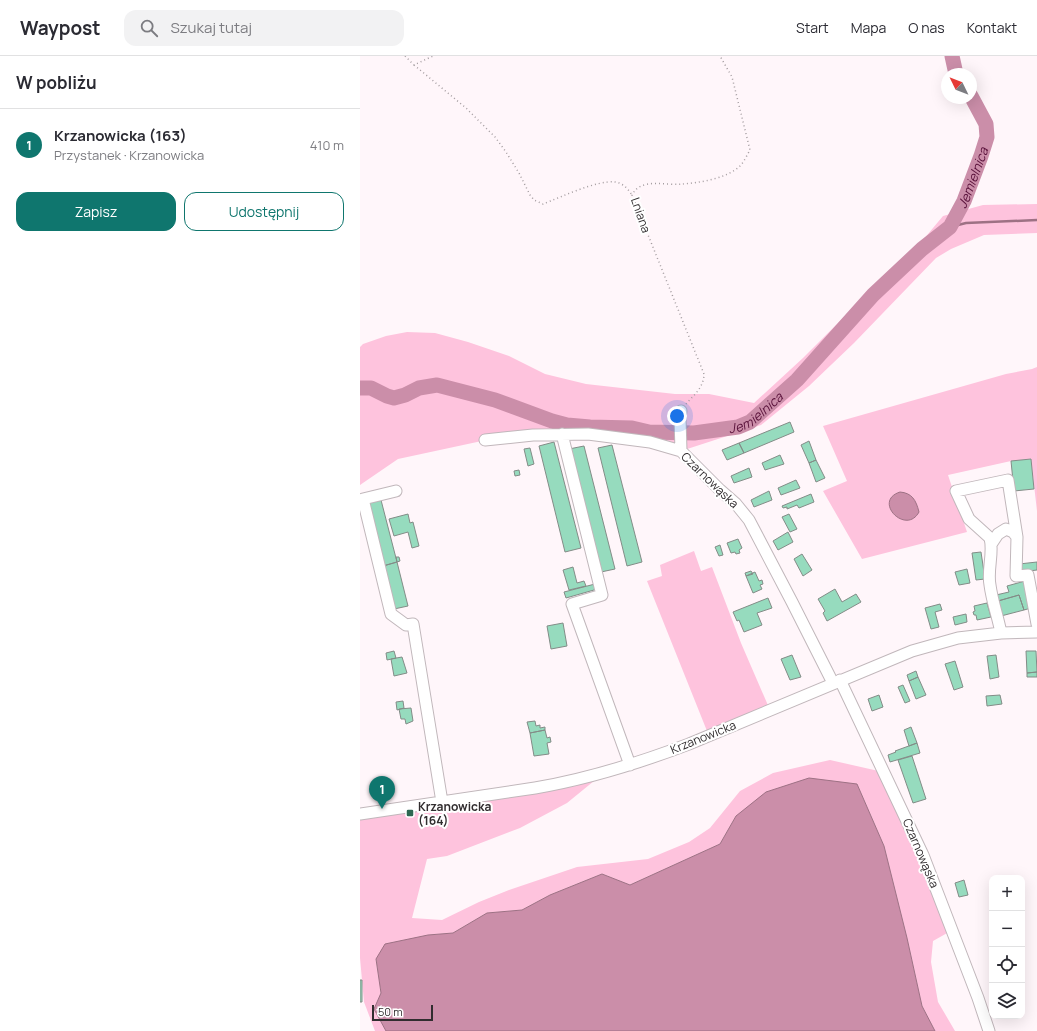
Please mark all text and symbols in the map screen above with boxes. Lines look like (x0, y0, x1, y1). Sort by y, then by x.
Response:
search box (124, 10, 404, 46)
text: Waypost (20, 15, 100, 41)
icon: search (138, 17, 160, 39)
text: Szukaj tutaj (170, 17, 252, 38)
text: Start (796, 18, 829, 37)
text: Mapa (851, 18, 886, 37)
text: O nas (908, 18, 945, 37)
text: Kontakt (967, 18, 1017, 37)
north arrow (941, 68, 977, 104)
text: W pobliżu (16, 71, 97, 94)
text: Krzanowicka (163) (54, 125, 187, 146)
text: 1 (26, 136, 32, 154)
text: 410 m (310, 136, 344, 154)
water label: Jemielnica (953, 144, 992, 211)
text: Przystanek · Krzanowicka (54, 146, 204, 164)
button: Zapisz (16, 192, 176, 231)
button: Udostępnij (184, 192, 344, 231)
street label: Lniana (627, 195, 655, 235)
water label: Jemielnica (728, 387, 787, 437)
your location (667, 406, 687, 426)
street label: Czarnowąska (677, 448, 743, 512)
street label: Krzanowicka (668, 716, 738, 758)
pin: 1 (369, 776, 395, 809)
place label: Krzanowicka (164) (418, 798, 491, 829)
marker: Krzanowicka (164) (405, 808, 415, 818)
street label: Czarnowąska (899, 816, 943, 890)
map controls (989, 875, 1025, 1019)
button: + (989, 875, 1025, 911)
button: − (989, 911, 1025, 947)
button: locate (989, 947, 1025, 983)
button: layers (989, 983, 1025, 1019)
scale bar (372, 1003, 433, 1022)
text: 50 m (378, 1004, 403, 1019)

